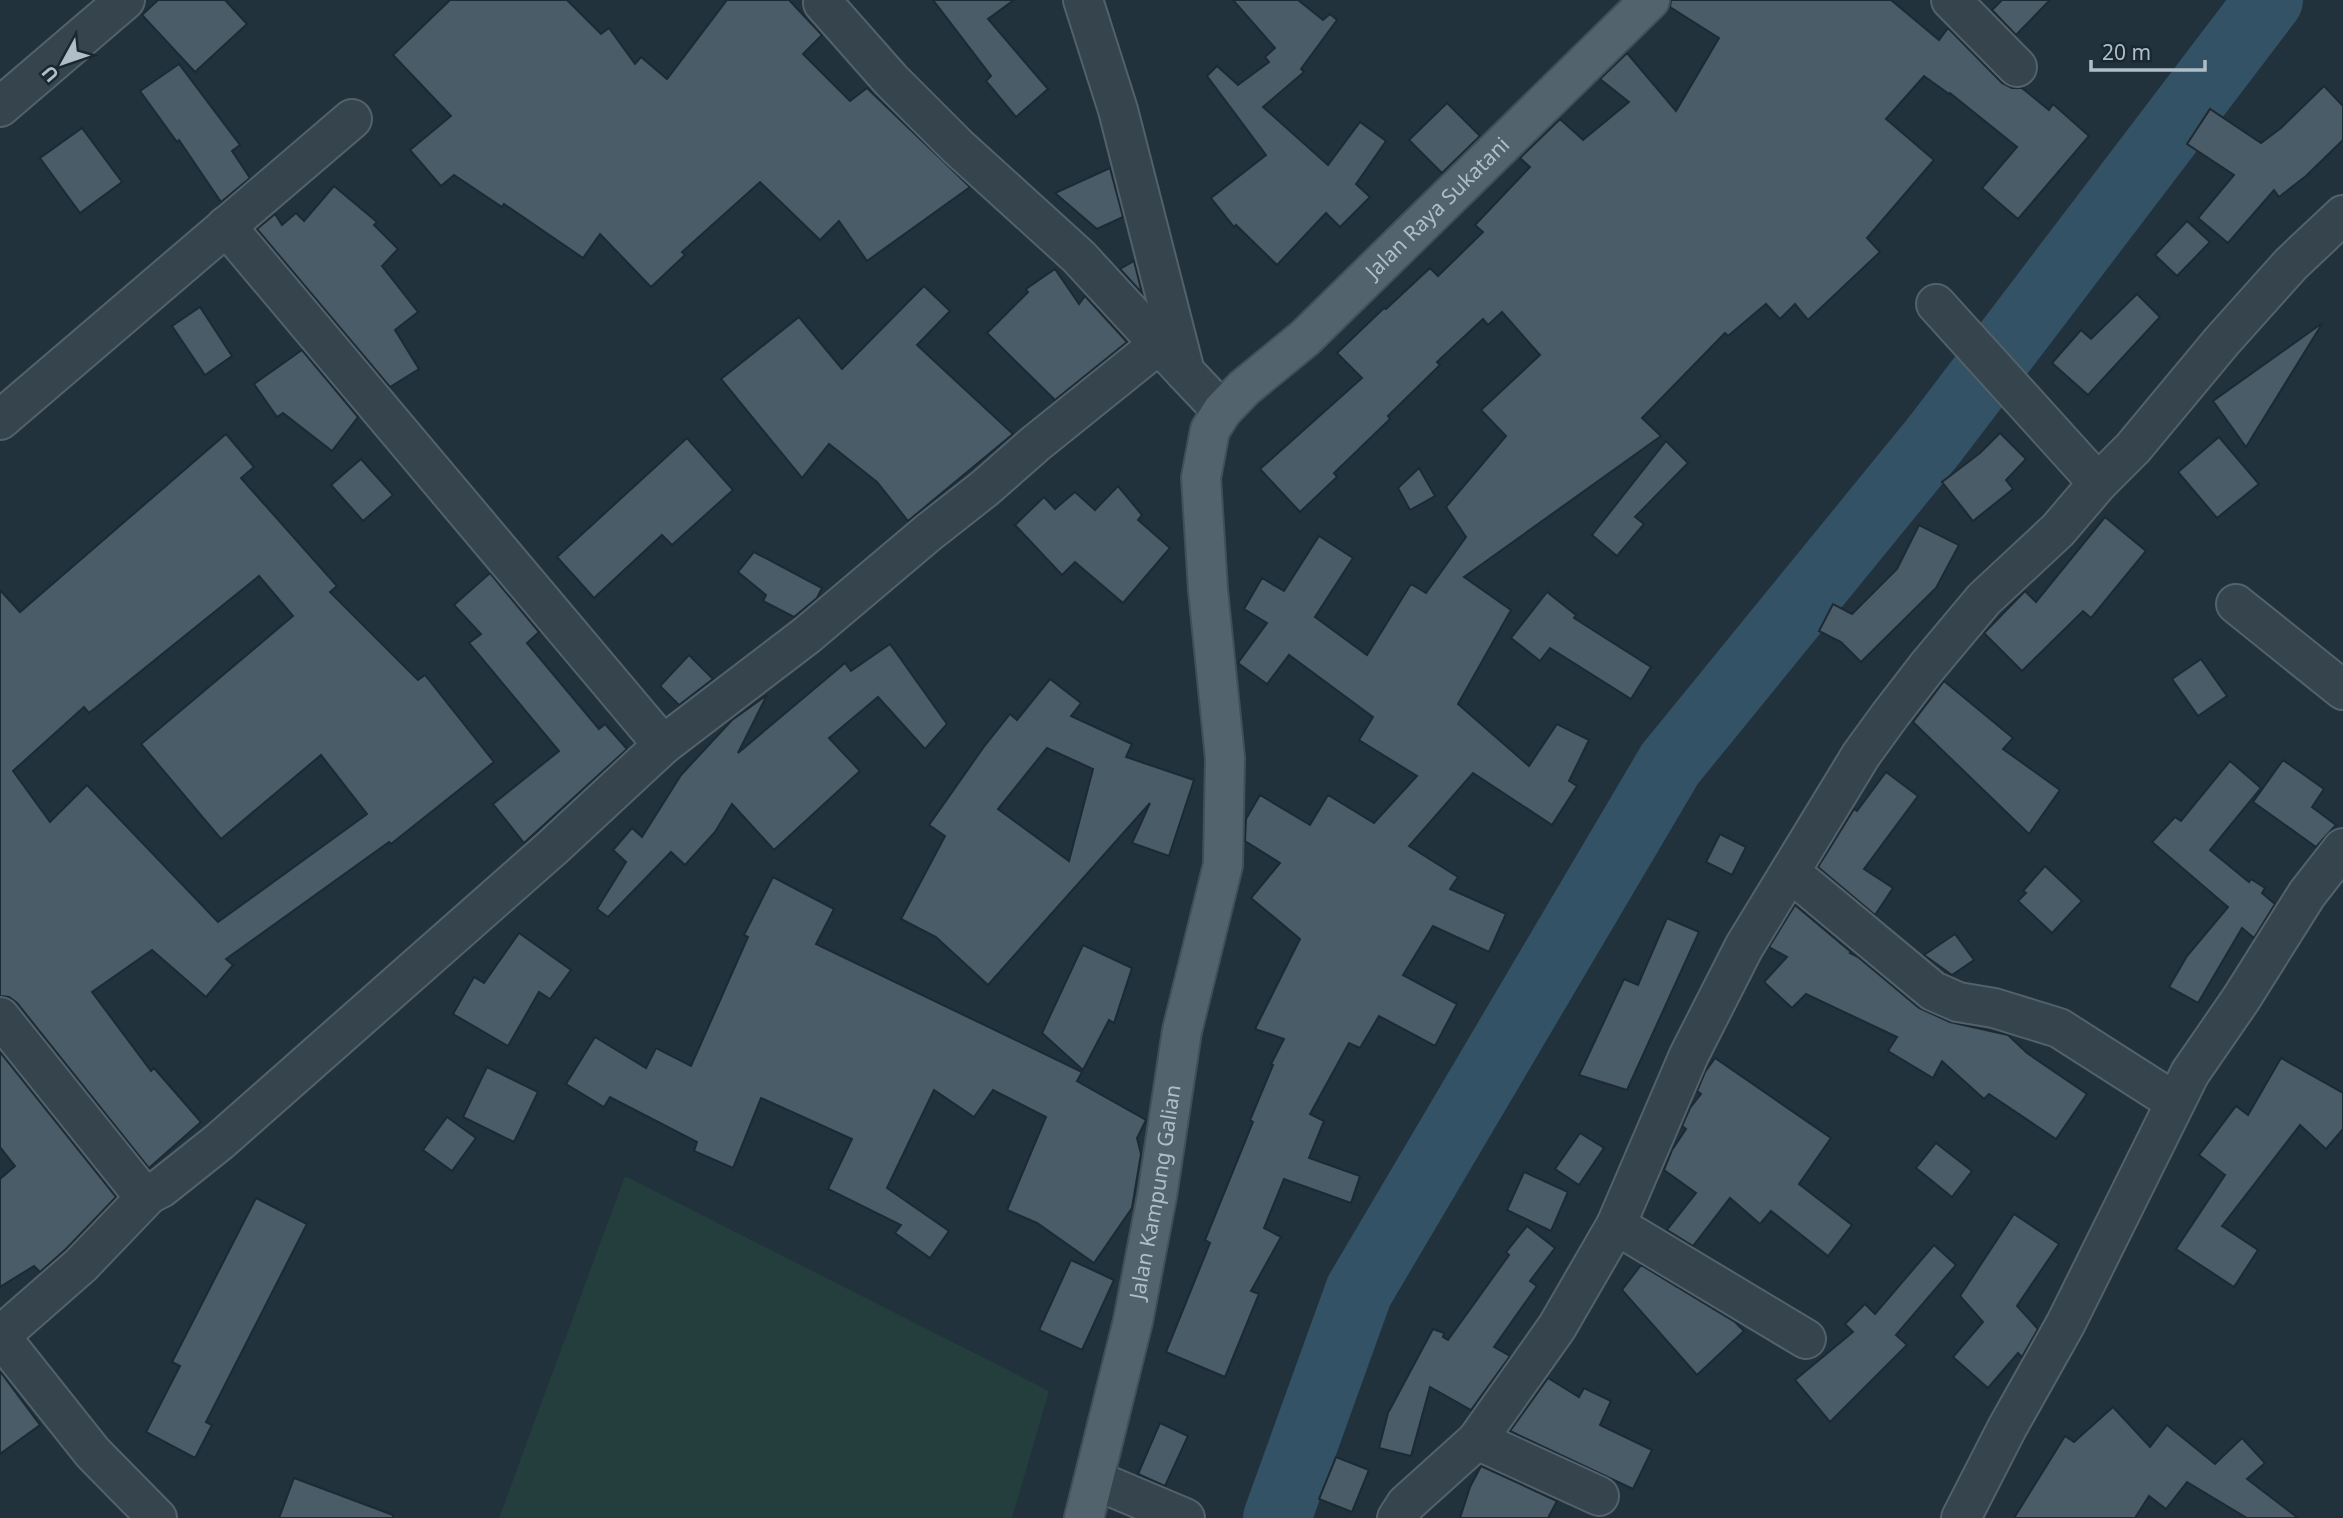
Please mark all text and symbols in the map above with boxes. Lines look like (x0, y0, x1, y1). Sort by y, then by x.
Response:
north arrow (28, 28, 98, 98)
scale bar (2091, 28, 2205, 72)
text: 20 m (2102, 38, 2151, 66)
text: U (35, 60, 65, 88)
street label: Jalan Raya Sukatani (1357, 130, 1515, 286)
street label: Jalan Kampung Galian (1122, 1083, 1187, 1304)

